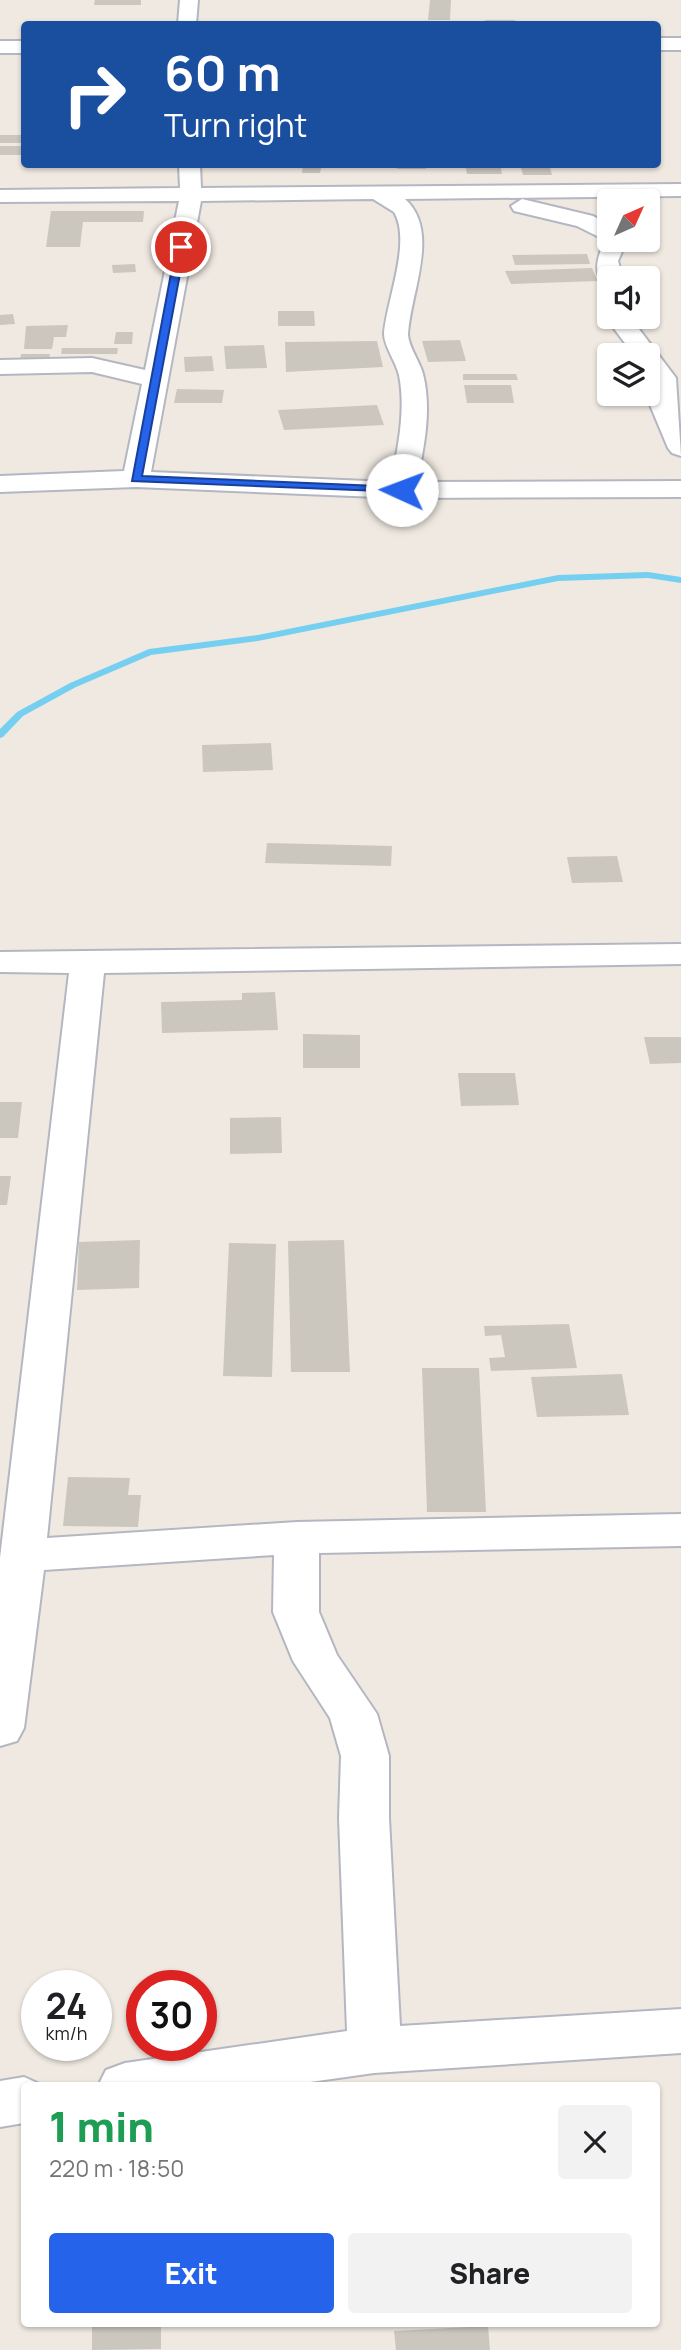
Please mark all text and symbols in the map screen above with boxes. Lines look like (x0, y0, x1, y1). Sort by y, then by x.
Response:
text: 60 m (164, 39, 281, 106)
icon: right (49, 49, 140, 140)
text: Turn right (164, 103, 307, 147)
north arrow (597, 189, 660, 252)
map controls (597, 189, 660, 406)
pin (151, 217, 211, 277)
icon: arrive (162, 228, 200, 266)
button: sound (597, 266, 660, 329)
button: layers (597, 343, 660, 406)
position arrow (365, 453, 439, 527)
speed limit sign: 30 (126, 1970, 217, 2061)
text: 24 (46, 1982, 87, 2030)
text: km/h (46, 2021, 87, 2045)
text: 1 min (49, 2097, 154, 2155)
button: close (558, 2105, 632, 2179)
text: 220 m · 18:50 (49, 2152, 184, 2184)
button: Exit (49, 2233, 334, 2313)
button: Share (348, 2233, 632, 2313)

